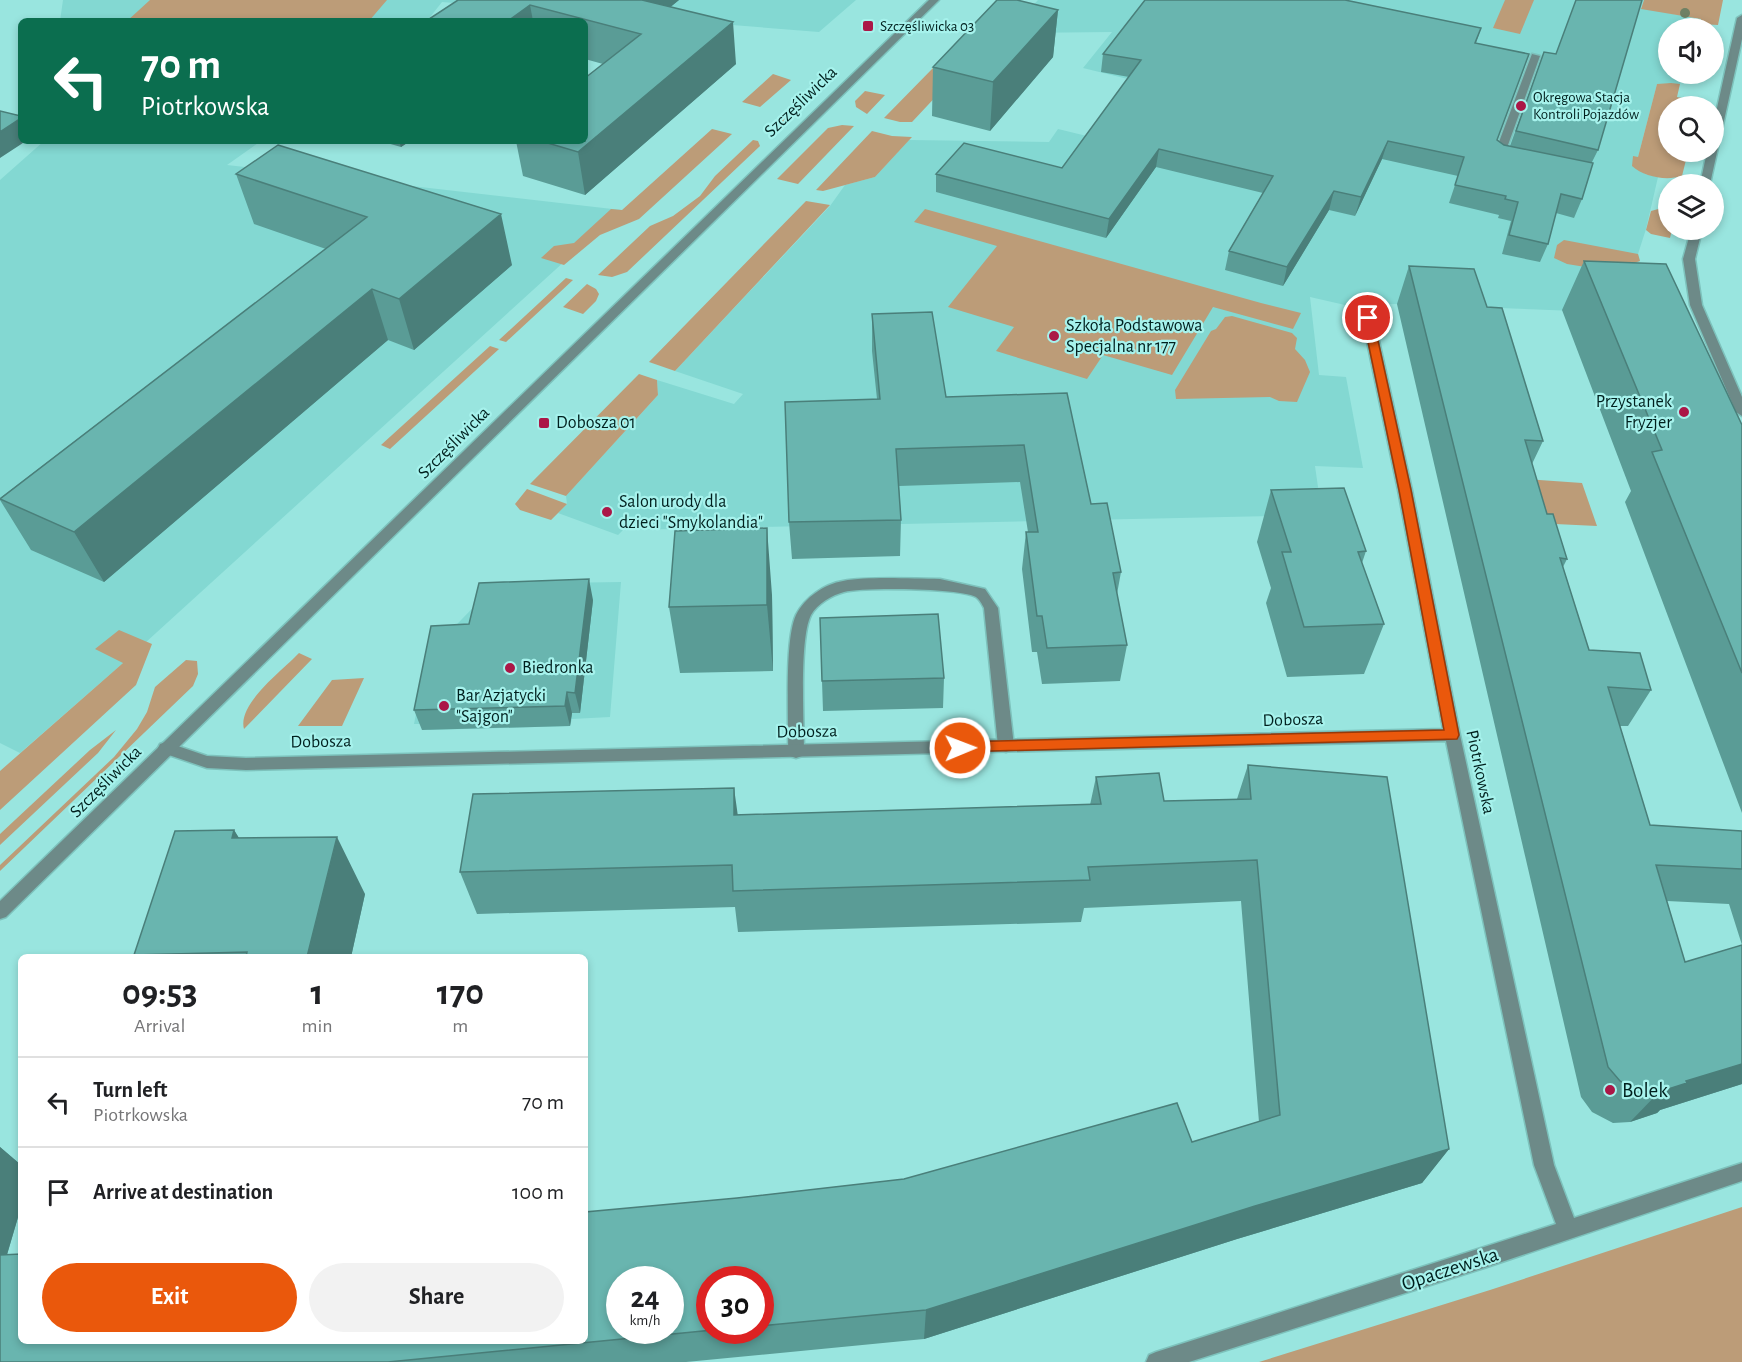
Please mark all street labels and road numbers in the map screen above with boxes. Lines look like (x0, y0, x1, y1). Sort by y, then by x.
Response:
street label: Szczęśliwicka (761, 63, 841, 141)
street label: Szczęśliwicka (415, 404, 493, 482)
street label: Dobosza (1262, 710, 1324, 730)
street label: Dobosza (776, 722, 838, 742)
street label: Piotrkowska (1462, 728, 1498, 816)
street label: Dobosza (290, 732, 352, 752)
street label: Szczęśliwicka (67, 743, 145, 821)
street label: Opaczewska (1399, 1243, 1501, 1295)

